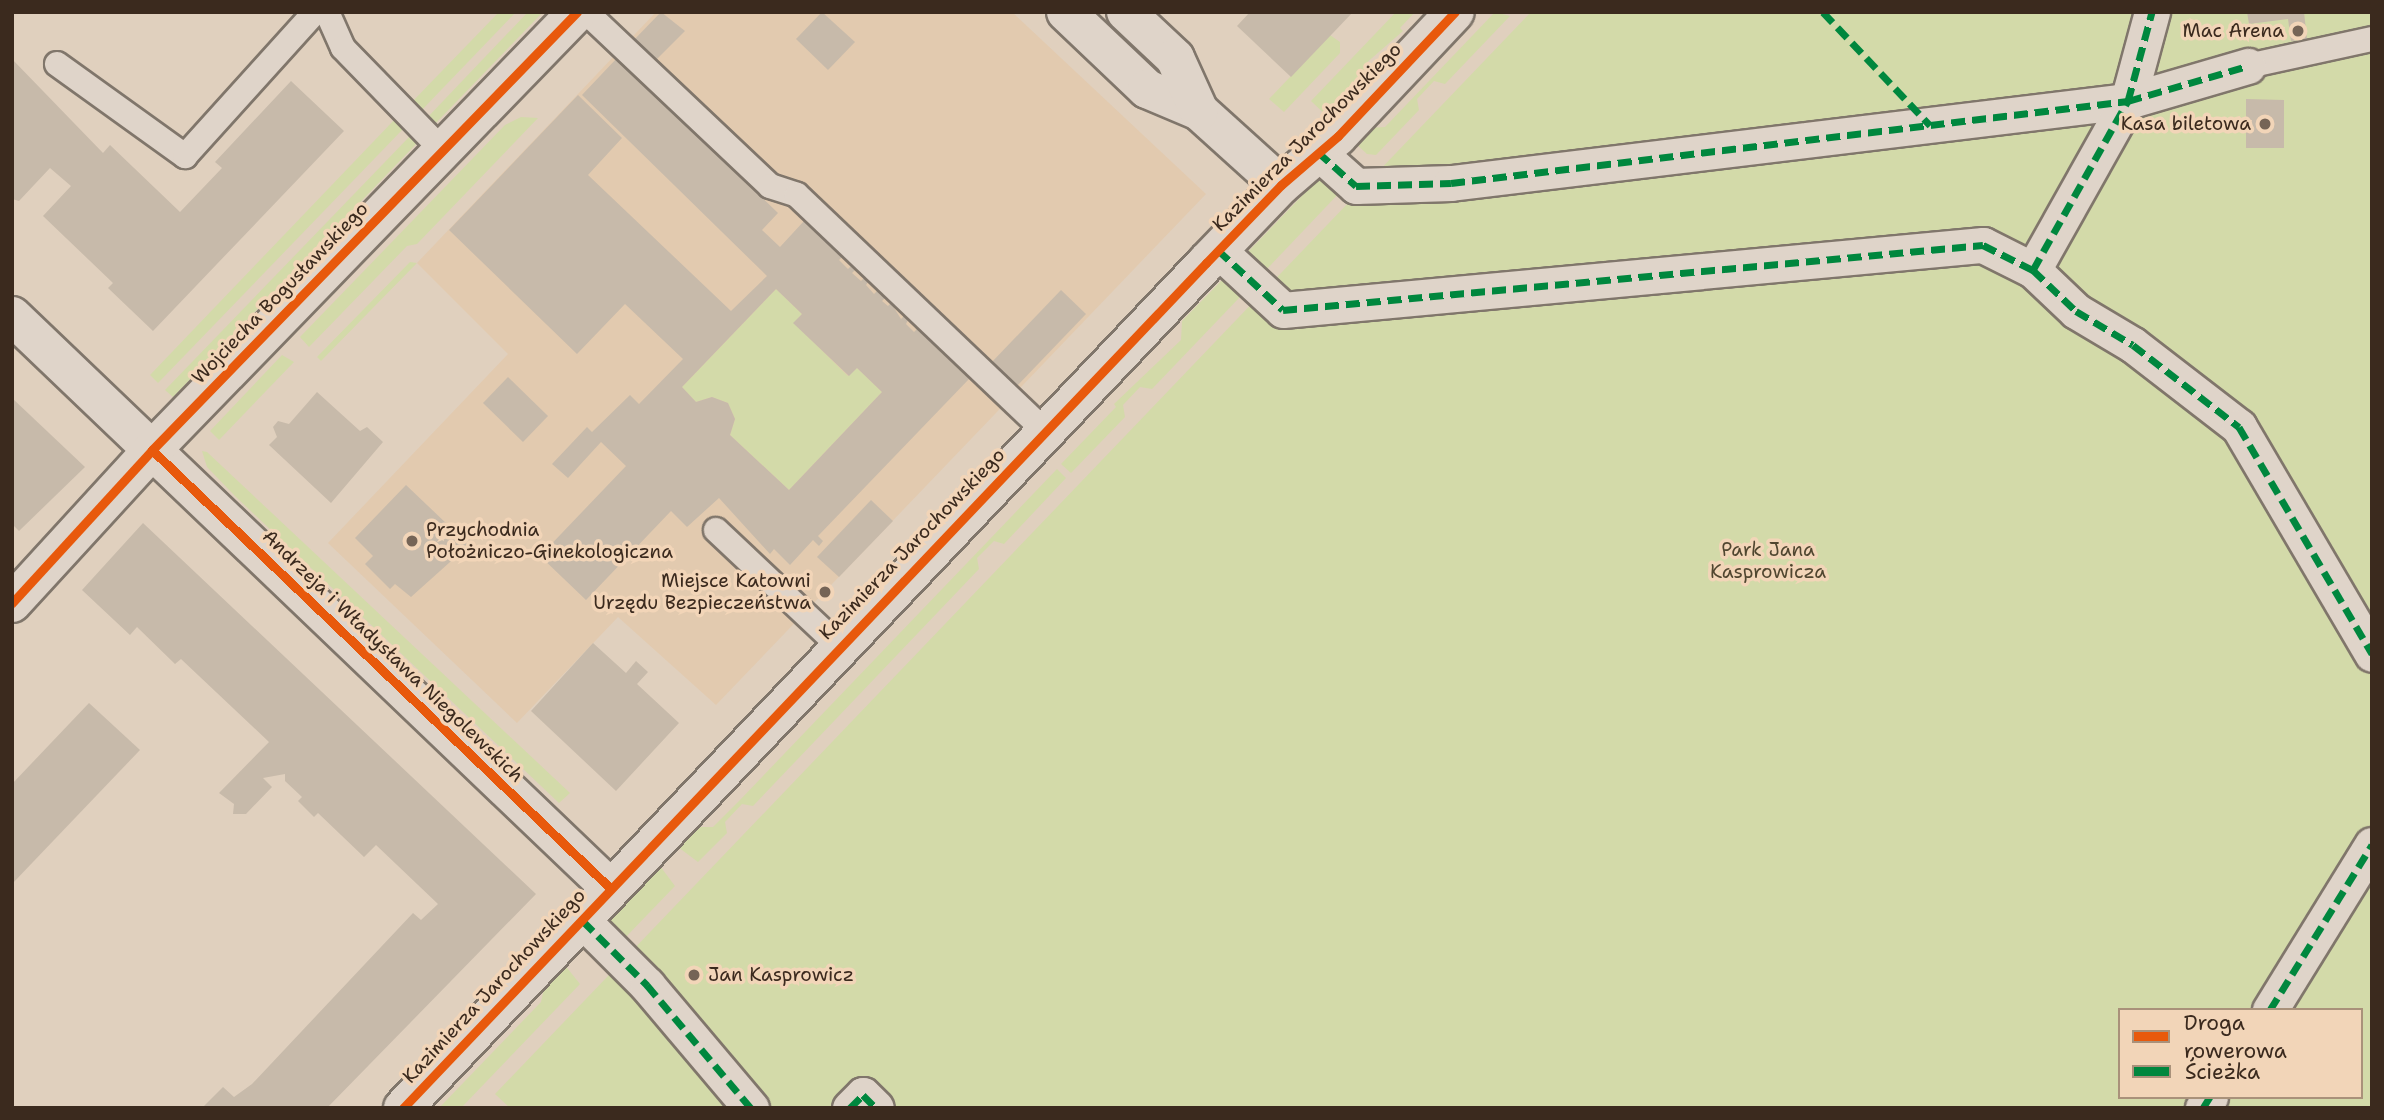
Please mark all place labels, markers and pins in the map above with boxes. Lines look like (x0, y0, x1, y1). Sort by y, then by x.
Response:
place label: Mac Arena (2183, 20, 2284, 42)
marker: Mac Arena (2290, 23, 2306, 39)
place label: Kasa biletowa (2121, 113, 2251, 135)
marker: Kasa biletowa (2257, 116, 2273, 132)
place label: Przychodnia Położniczo-Ginekologiczna (426, 519, 673, 563)
marker: Przychodnia Położniczo-Ginekologiczna (404, 533, 420, 549)
place label: Miejsce Katowni Urzędu Bezpieczeństwa (593, 570, 811, 614)
marker: Miejsce Katowni Urzędu Bezpieczeństwa (817, 584, 833, 600)
place label: Jan Kasprowicz (708, 964, 854, 986)
marker: Jan Kasprowicz (686, 967, 702, 983)

